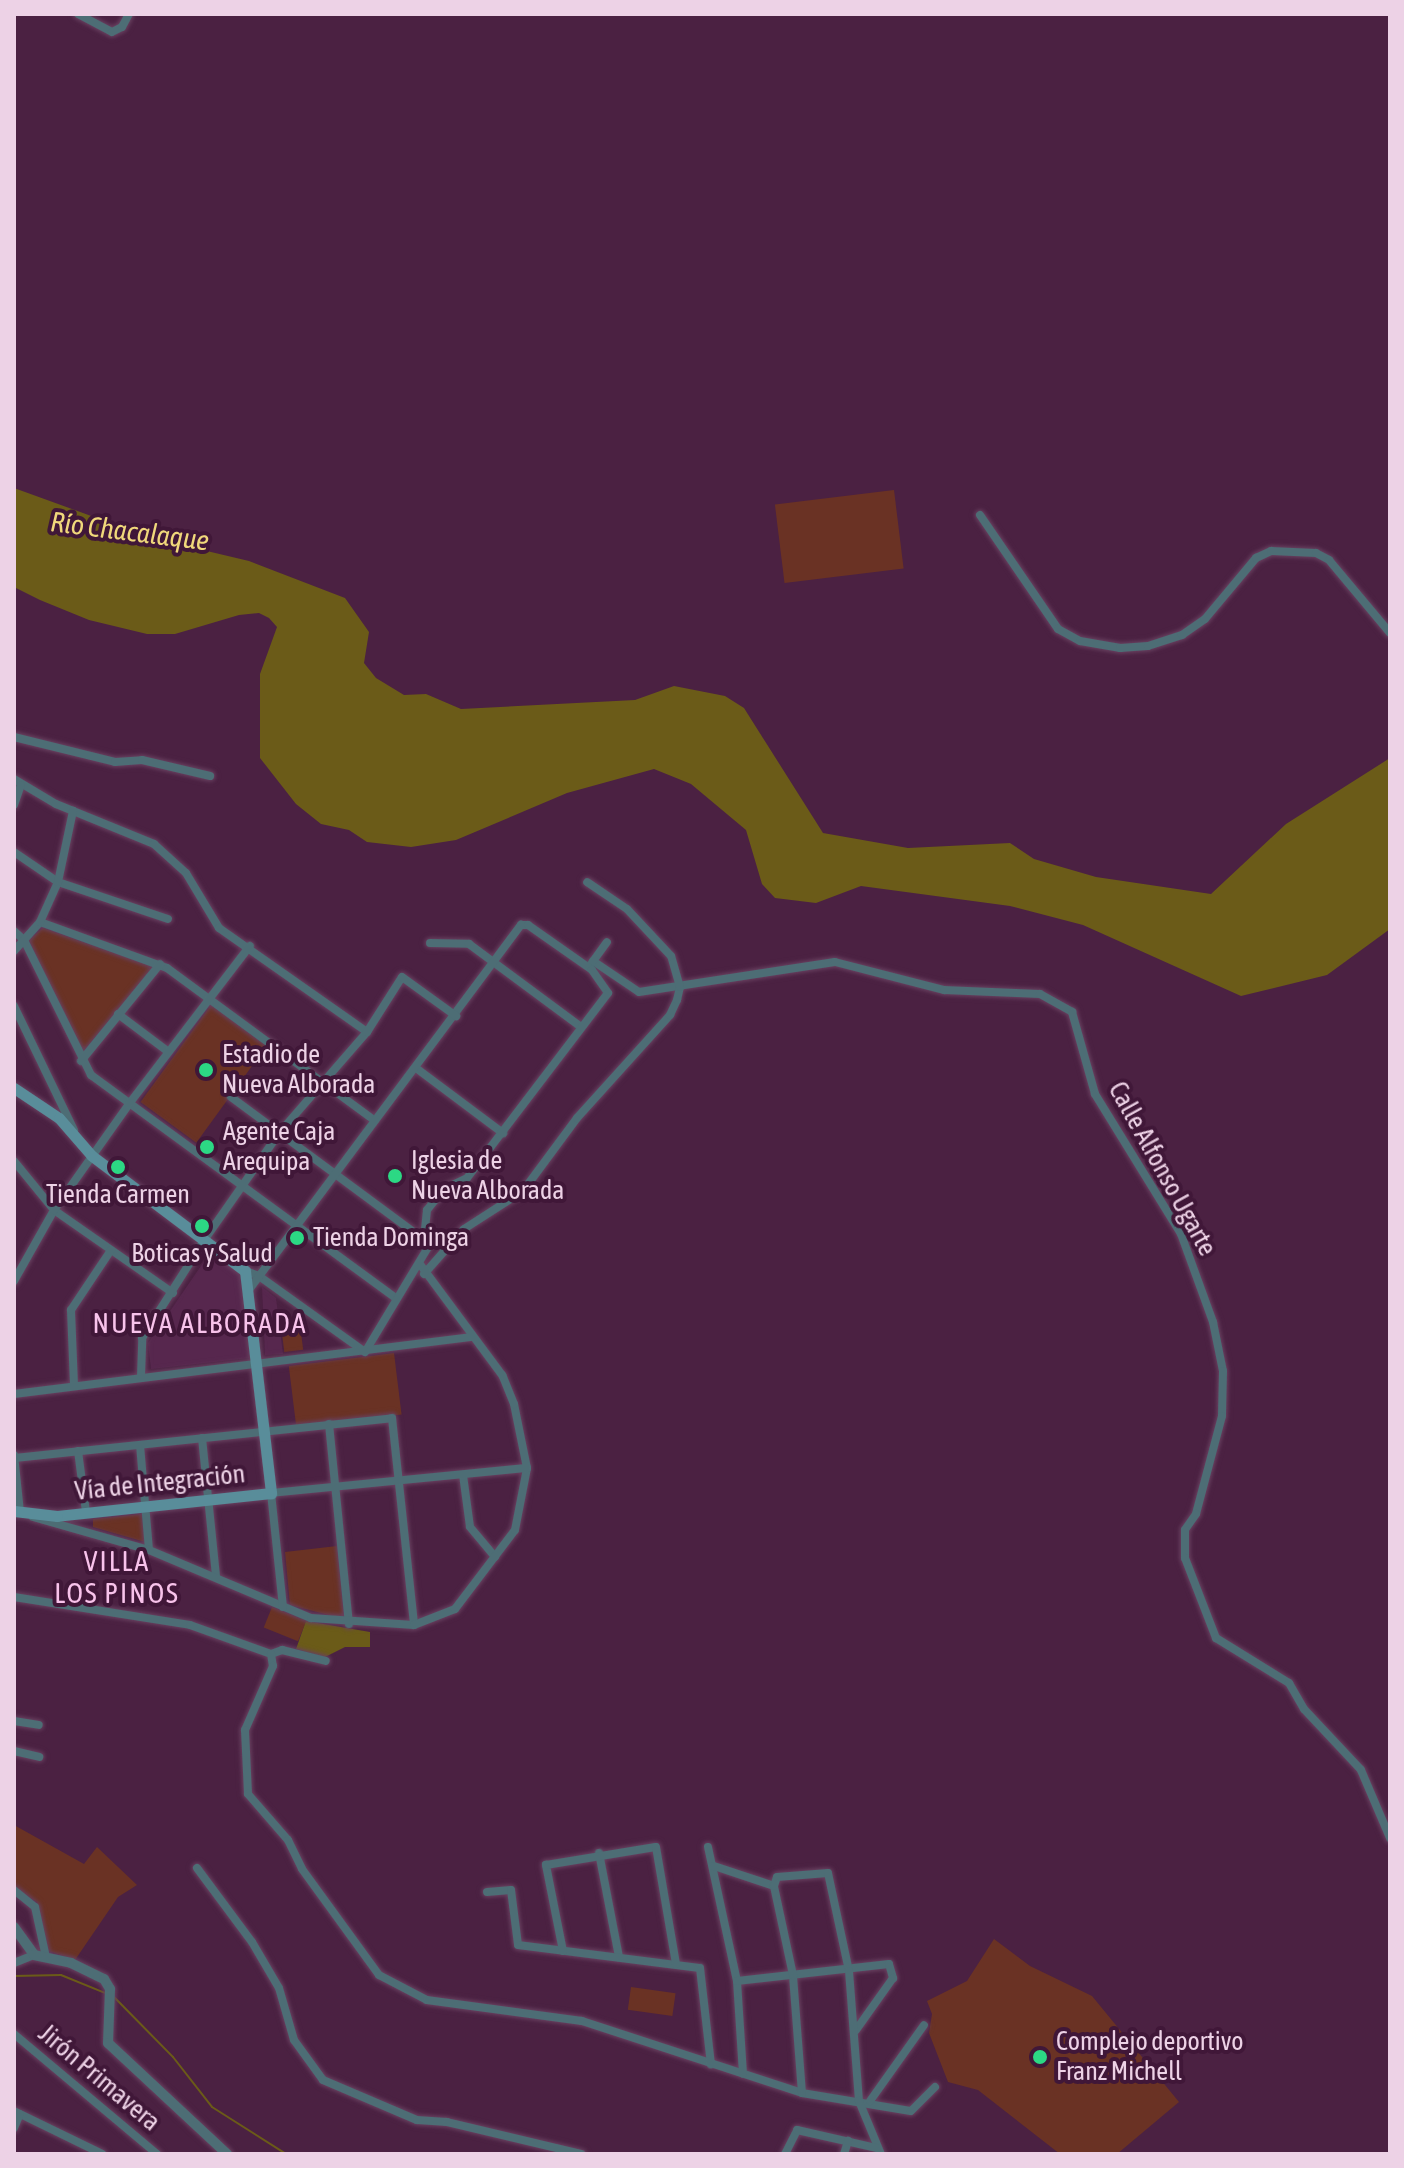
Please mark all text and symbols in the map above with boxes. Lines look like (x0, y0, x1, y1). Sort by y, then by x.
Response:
water label: Río Chacalaque (49, 505, 211, 557)
place label: Estadio de Nueva Alborada (222, 1039, 375, 1100)
marker: Estadio de Nueva Alborada (197, 1061, 215, 1079)
street label: Calle Alfonso Ugarte (1101, 1077, 1223, 1261)
place label: Agente Caja Arequipa (223, 1116, 335, 1178)
marker: Agente Caja Arequipa (198, 1138, 216, 1156)
place label: Iglesia de Nueva Alborada (411, 1145, 564, 1206)
marker: Tienda Carmen (109, 1158, 127, 1176)
marker: Iglesia de Nueva Alborada (386, 1167, 404, 1185)
place label: Tienda Carmen (46, 1179, 190, 1211)
marker: Boticas y Salud (193, 1217, 211, 1235)
place label: Tienda Dominga (313, 1222, 469, 1254)
marker: Tienda Dominga (288, 1229, 306, 1247)
place label: Boticas y Salud (131, 1238, 273, 1270)
district label: NUEVA ALBORADA (93, 1306, 307, 1340)
street label: Vía de Integración (73, 1459, 247, 1507)
district label: VILLA LOS PINOS (54, 1544, 180, 1610)
street label: Jirón Primavera (32, 2018, 166, 2138)
place label: Complejo deportivo Franz Michell (1056, 2026, 1243, 2088)
marker: Complejo deportivo Franz Michell (1031, 2048, 1049, 2066)

